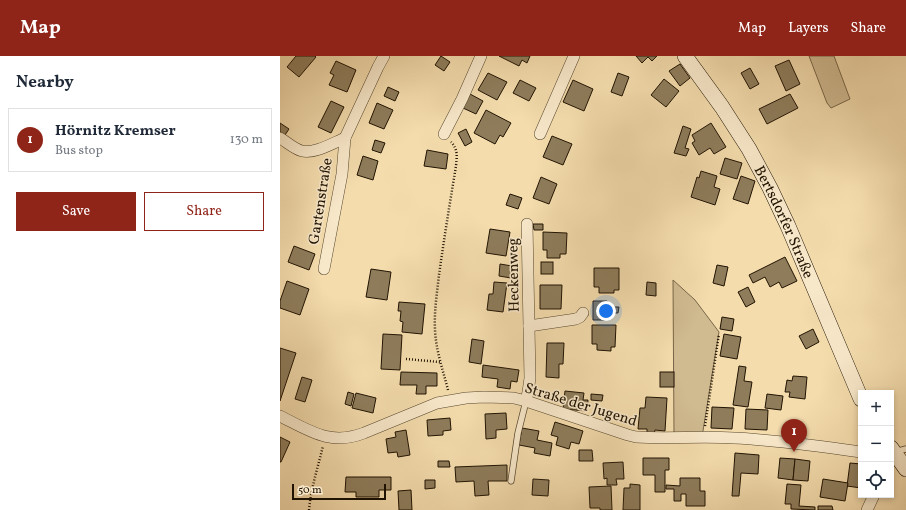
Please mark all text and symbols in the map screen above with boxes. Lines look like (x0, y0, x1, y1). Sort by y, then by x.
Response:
text: Map (20, 15, 61, 41)
text: Map (738, 19, 766, 38)
text: Layers (788, 19, 828, 38)
text: Share (850, 19, 886, 38)
text: Nearby (16, 71, 74, 94)
text: Hörnitz Kremser (55, 121, 176, 142)
text: 1 (27, 131, 33, 149)
text: 130 m (230, 131, 263, 149)
text: Bus stop (55, 142, 103, 160)
street label: Gartenstraße (304, 156, 339, 246)
street label: Bertsdorfer Straße (748, 162, 818, 282)
button: Save (16, 192, 136, 231)
button: Share (144, 192, 264, 231)
street label: Heckenweg (503, 237, 526, 312)
your location (596, 301, 616, 321)
street label: Straße der Jugend (522, 378, 639, 433)
map controls (858, 390, 894, 498)
button: + (858, 390, 894, 426)
pin: 1 (781, 419, 807, 452)
button: − (858, 426, 894, 462)
button: locate (858, 462, 894, 498)
scale bar (292, 482, 386, 501)
text: 50 m (298, 483, 322, 498)

